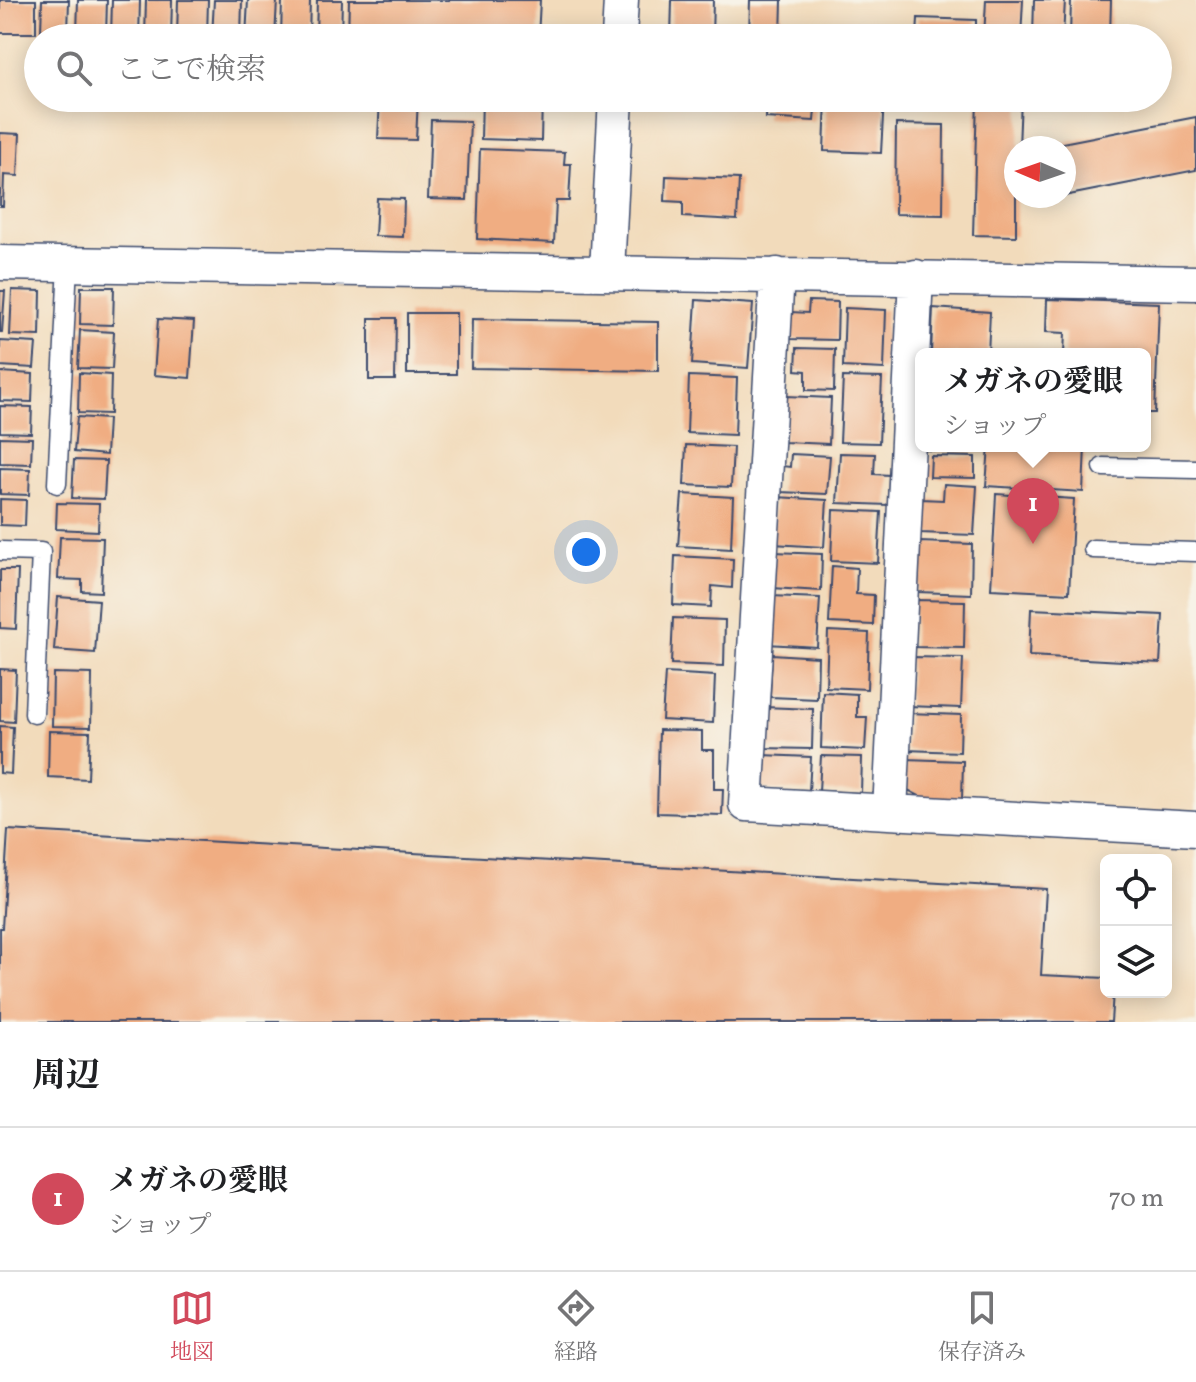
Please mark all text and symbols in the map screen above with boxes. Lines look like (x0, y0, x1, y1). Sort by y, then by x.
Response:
search box (24, 24, 1172, 112)
icon: search (52, 46, 96, 90)
text: ここで検索 (116, 50, 266, 92)
north arrow (1004, 136, 1076, 208)
popup (915, 348, 1151, 452)
text: メガネの愛眼 (943, 362, 1123, 404)
text: ショップ (943, 409, 1046, 445)
pin: 1 (1007, 478, 1059, 544)
your location (566, 532, 606, 572)
map controls (1100, 854, 1172, 998)
button: locate (1100, 854, 1172, 926)
button: layers (1100, 926, 1172, 998)
text: 周辺 (32, 1054, 100, 1101)
text: メガネの愛眼 (108, 1161, 288, 1203)
text: 1 (53, 1181, 63, 1217)
text: 70 m (1109, 1181, 1164, 1217)
text: ショップ (108, 1208, 211, 1244)
tab: 地図 (170, 1286, 214, 1369)
tab: 経路 (554, 1286, 598, 1369)
tab: 保存済み (938, 1286, 1026, 1369)

